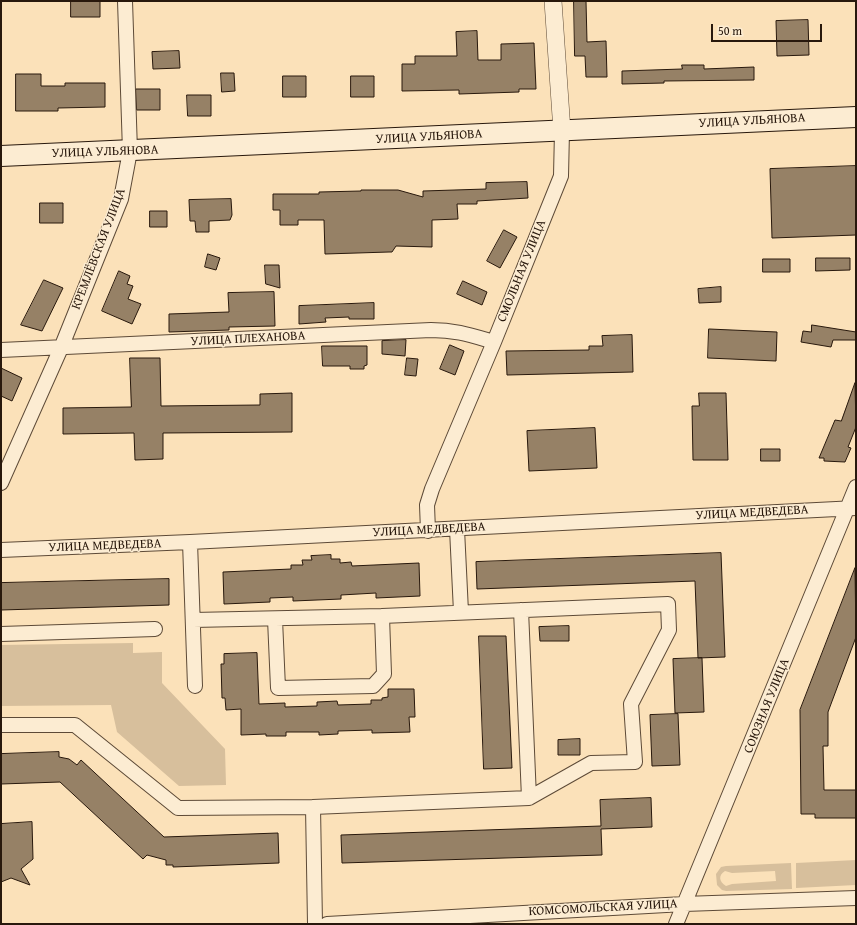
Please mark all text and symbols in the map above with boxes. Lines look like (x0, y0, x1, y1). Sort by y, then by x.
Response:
scale bar (713, 16, 824, 42)
text: 50 m (718, 22, 742, 39)
street label: УЛИЦА УЛЬЯНОВА (698, 110, 806, 132)
street label: УЛИЦА УЛЬЯНОВА (375, 126, 483, 148)
street label: УЛИЦА УЛЬЯНОВА (51, 142, 159, 162)
street label: КРЕМЛЁВСКАЯ УЛИЦА (69, 186, 129, 312)
street label: СМОЛЬНАЯ УЛИЦА (494, 218, 550, 324)
street label: УЛИЦА ПЛЕХАНОВА (190, 328, 306, 350)
street label: УЛИЦА МЕДВЕДЕВА (695, 502, 809, 524)
street label: УЛИЦА МЕДВЕДЕВА (372, 519, 486, 541)
street label: УЛИЦА МЕДВЕДЕВА (48, 536, 162, 556)
street label: СОЮЗНАЯ УЛИЦА (741, 656, 793, 756)
street label: КОМСОМОЛЬСКАЯ УЛИЦА (528, 896, 678, 920)

